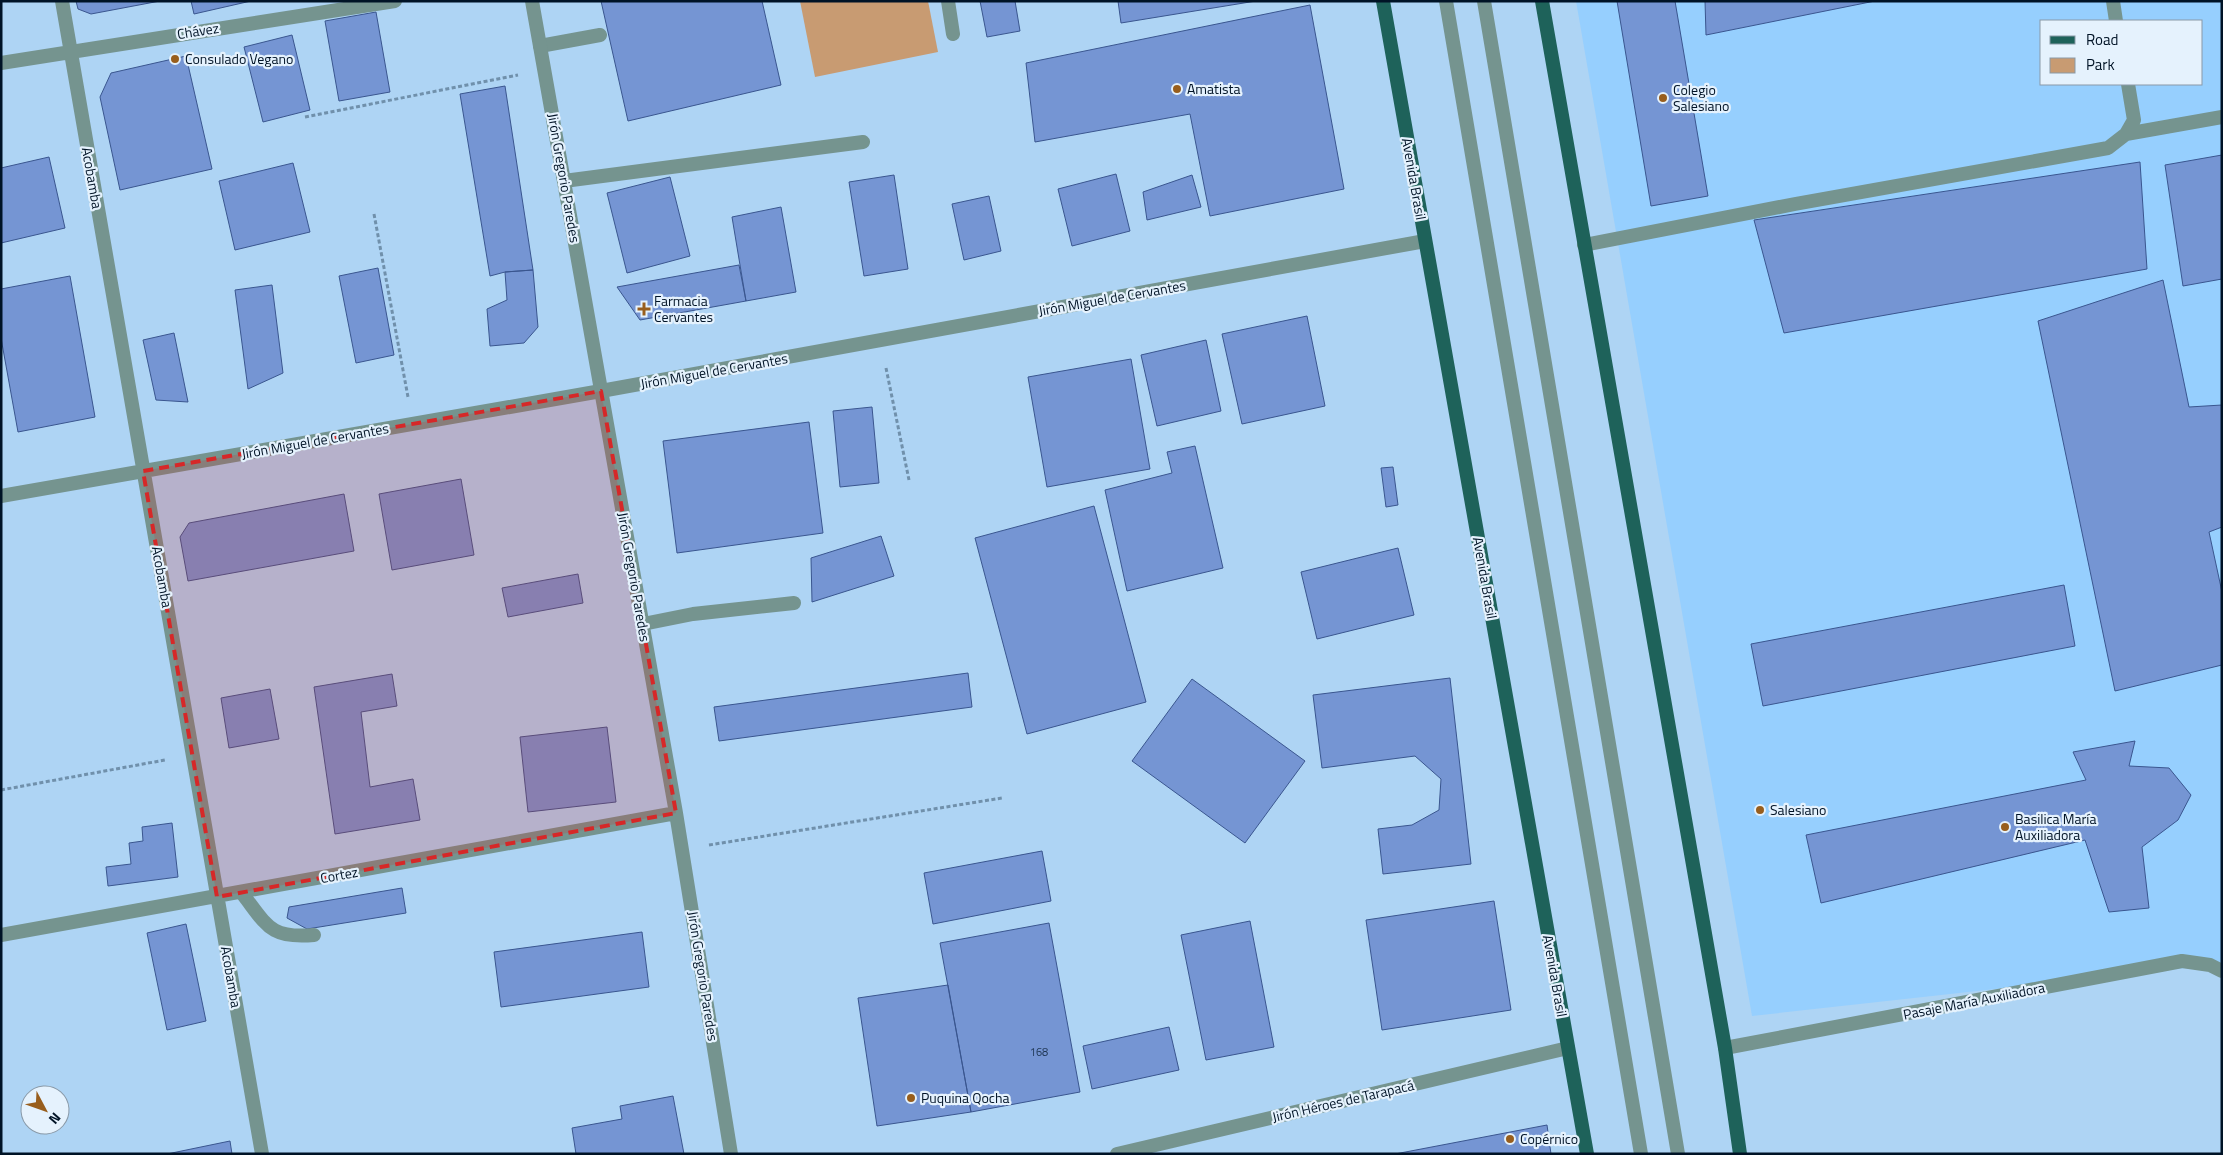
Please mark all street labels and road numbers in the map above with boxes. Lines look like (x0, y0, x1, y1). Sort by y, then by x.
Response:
street label: Chávez (175, 17, 220, 44)
street label: Jirón Gregorio Paredes (543, 111, 586, 244)
street label: Avenida Brasil (1397, 136, 1432, 222)
street label: Acobamba (77, 145, 108, 210)
street label: Jirón Miguel de Cervantes (1037, 274, 1187, 321)
street label: Jirón Miguel de Cervantes (639, 347, 789, 394)
street label: Jirón Miguel de Cervantes (240, 417, 390, 464)
street label: Jirón Gregorio Paredes (613, 510, 656, 643)
street label: Avenida Brasil (1468, 535, 1503, 621)
street label: Acobamba (147, 544, 178, 609)
street label: Cortez (318, 861, 359, 888)
street label: Jirón Gregorio Paredes (683, 909, 724, 1042)
street label: Avenida Brasil (1538, 933, 1573, 1019)
street label: Acobamba (216, 944, 247, 1009)
street label: Pasaje María Auxiliadora (1901, 976, 2047, 1025)
street label: Jirón Héroes de Tarapacá (1270, 1074, 1416, 1127)

